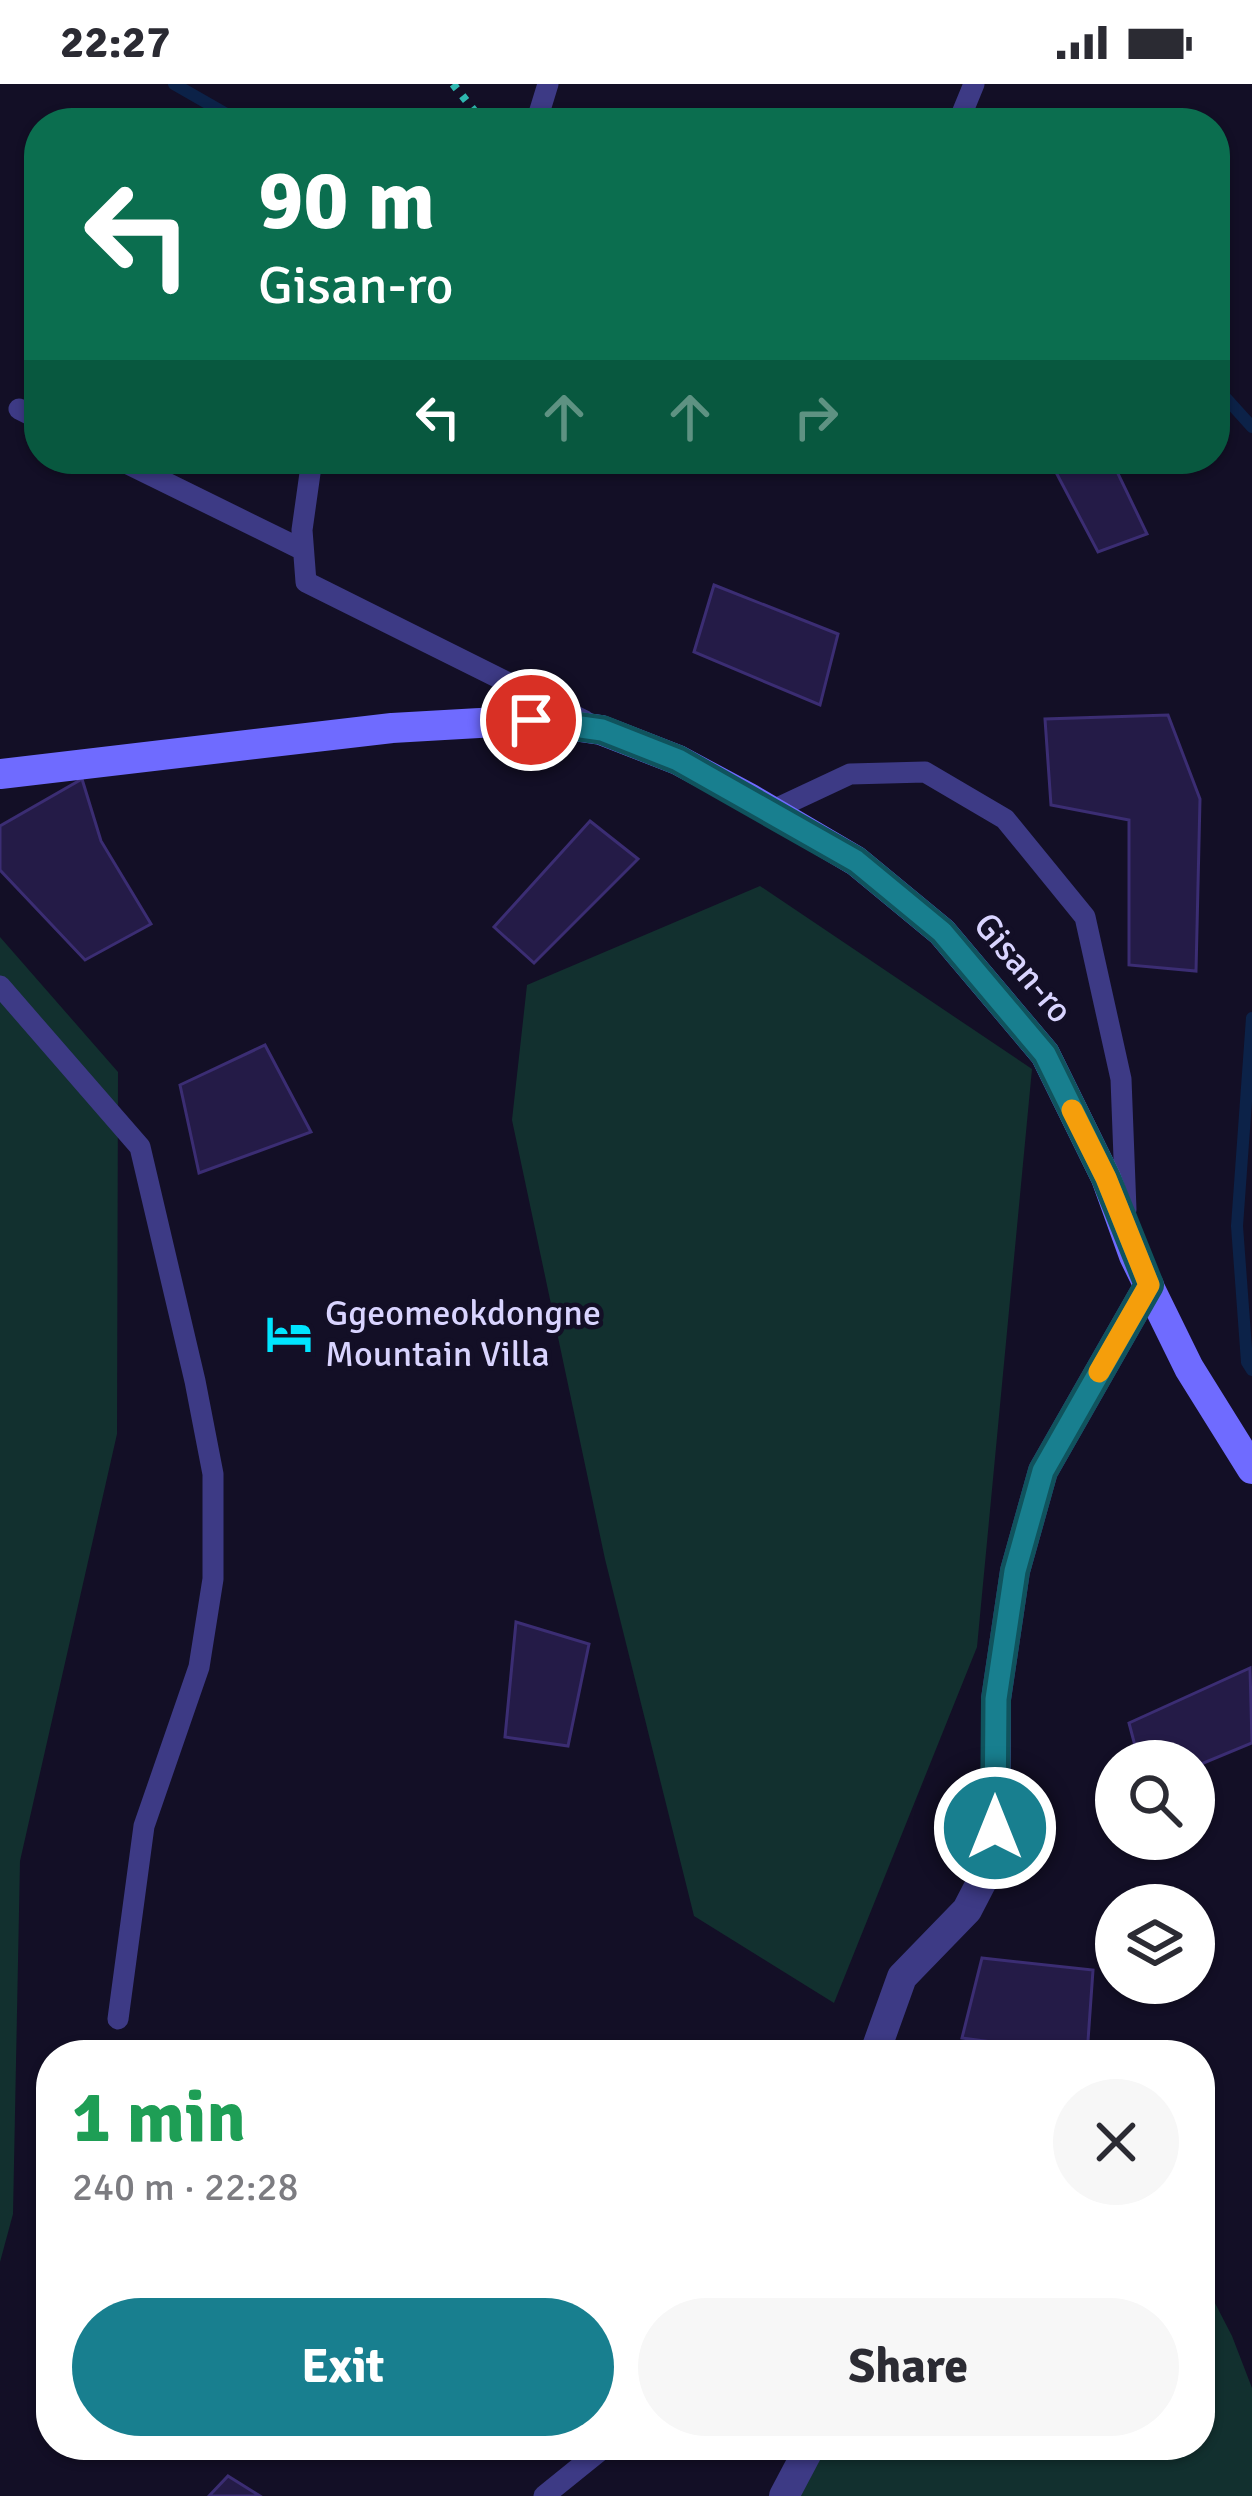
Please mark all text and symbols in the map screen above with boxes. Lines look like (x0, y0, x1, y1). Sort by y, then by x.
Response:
text: 22:27 (60, 15, 170, 70)
text: 90 m (258, 149, 435, 253)
icon: left (60, 156, 216, 312)
text: Gisan-ro (258, 252, 454, 319)
icon: left (405, 384, 471, 450)
icon: ahead (531, 384, 597, 450)
icon: ahead (657, 384, 723, 450)
icon: right (783, 384, 849, 450)
pin (480, 669, 582, 771)
icon: arrive (498, 687, 564, 753)
street label: Gisan-ro (964, 904, 1082, 1032)
place label: Ggeomeokdongne Mountain Villa (325, 1291, 601, 1377)
hotel icon: Ggeomeokdongne Mountain Villa (264, 1309, 314, 1359)
map controls (1095, 1740, 1215, 2004)
button: search (1095, 1740, 1215, 1860)
position arrow (932, 1765, 1058, 1891)
button: layers (1095, 1884, 1215, 2004)
text: 1 min (72, 2073, 246, 2162)
button: close (1053, 2079, 1179, 2205)
text: 240 m · 22:28 (72, 2163, 299, 2211)
button: Exit (72, 2298, 614, 2436)
button: Share (638, 2298, 1179, 2436)

